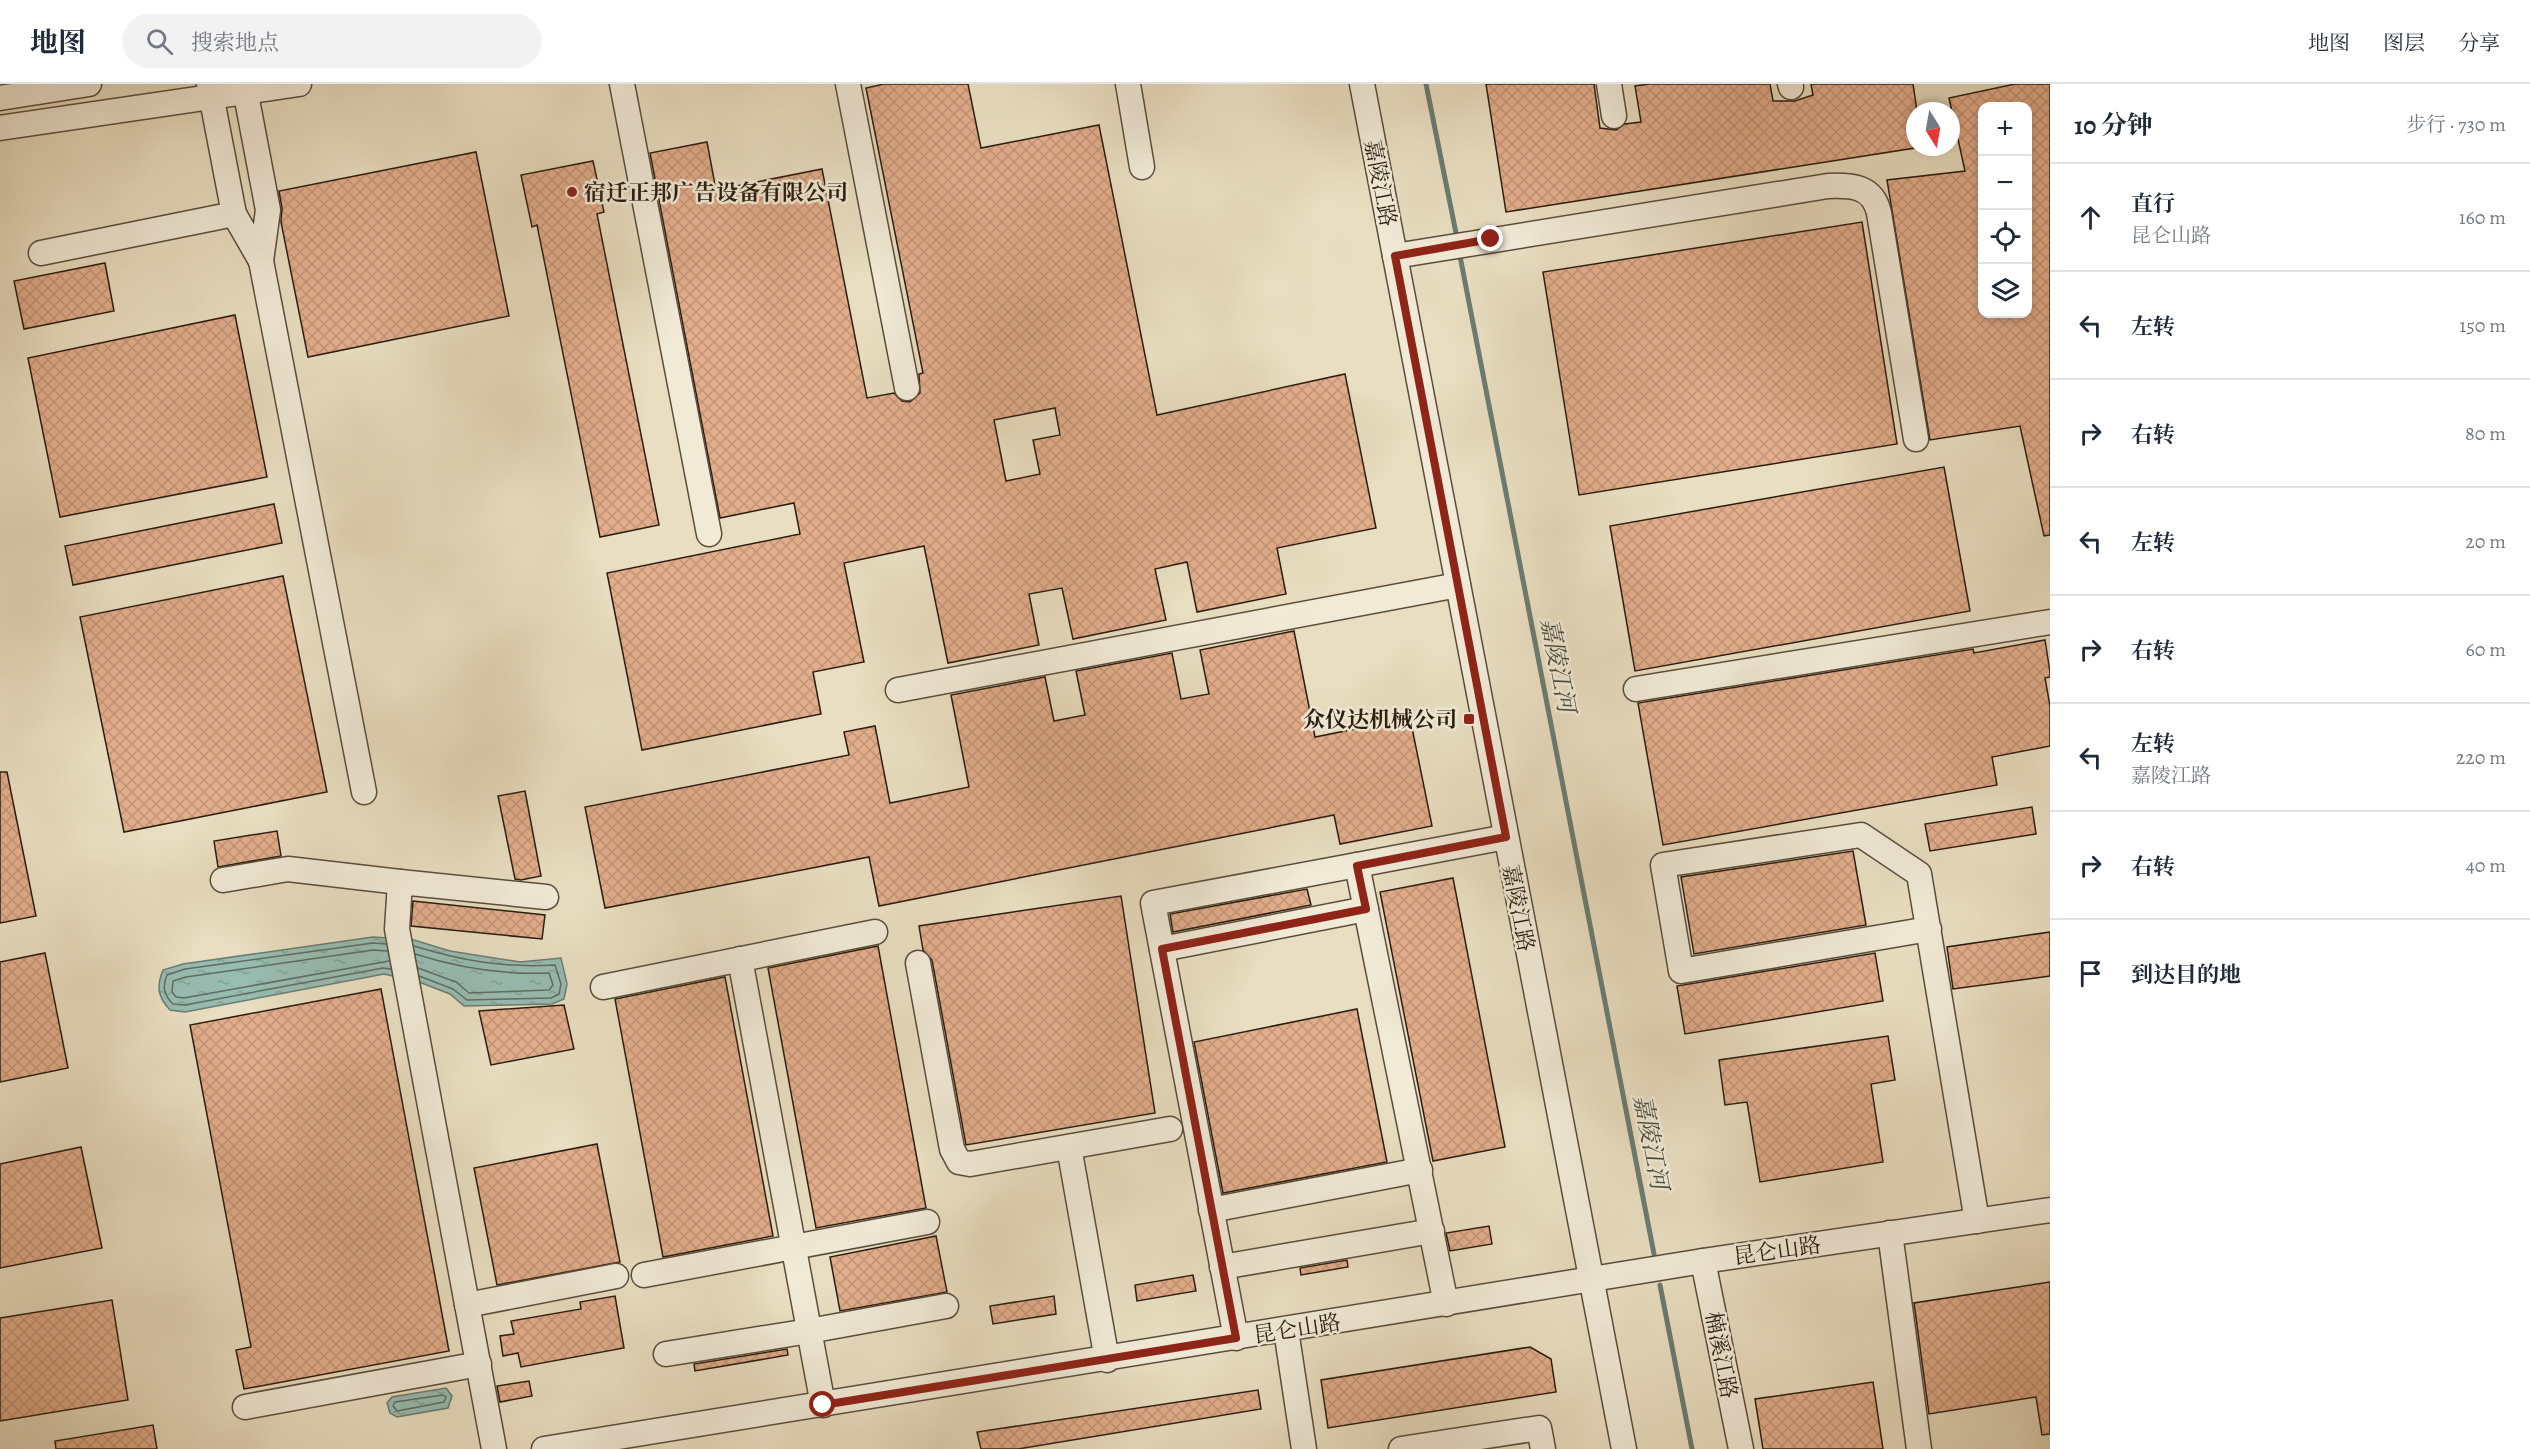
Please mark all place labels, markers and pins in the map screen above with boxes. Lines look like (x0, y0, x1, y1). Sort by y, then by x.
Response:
place label: 宿迁正邦广告设备有限公司 (584, 178, 848, 208)
marker: 宿迁正邦广告设备有限公司 (565, 185, 579, 199)
place label: 众仪达机械公司 (1303, 705, 1457, 735)
marker: 众仪达机械公司 (1462, 712, 1476, 726)

